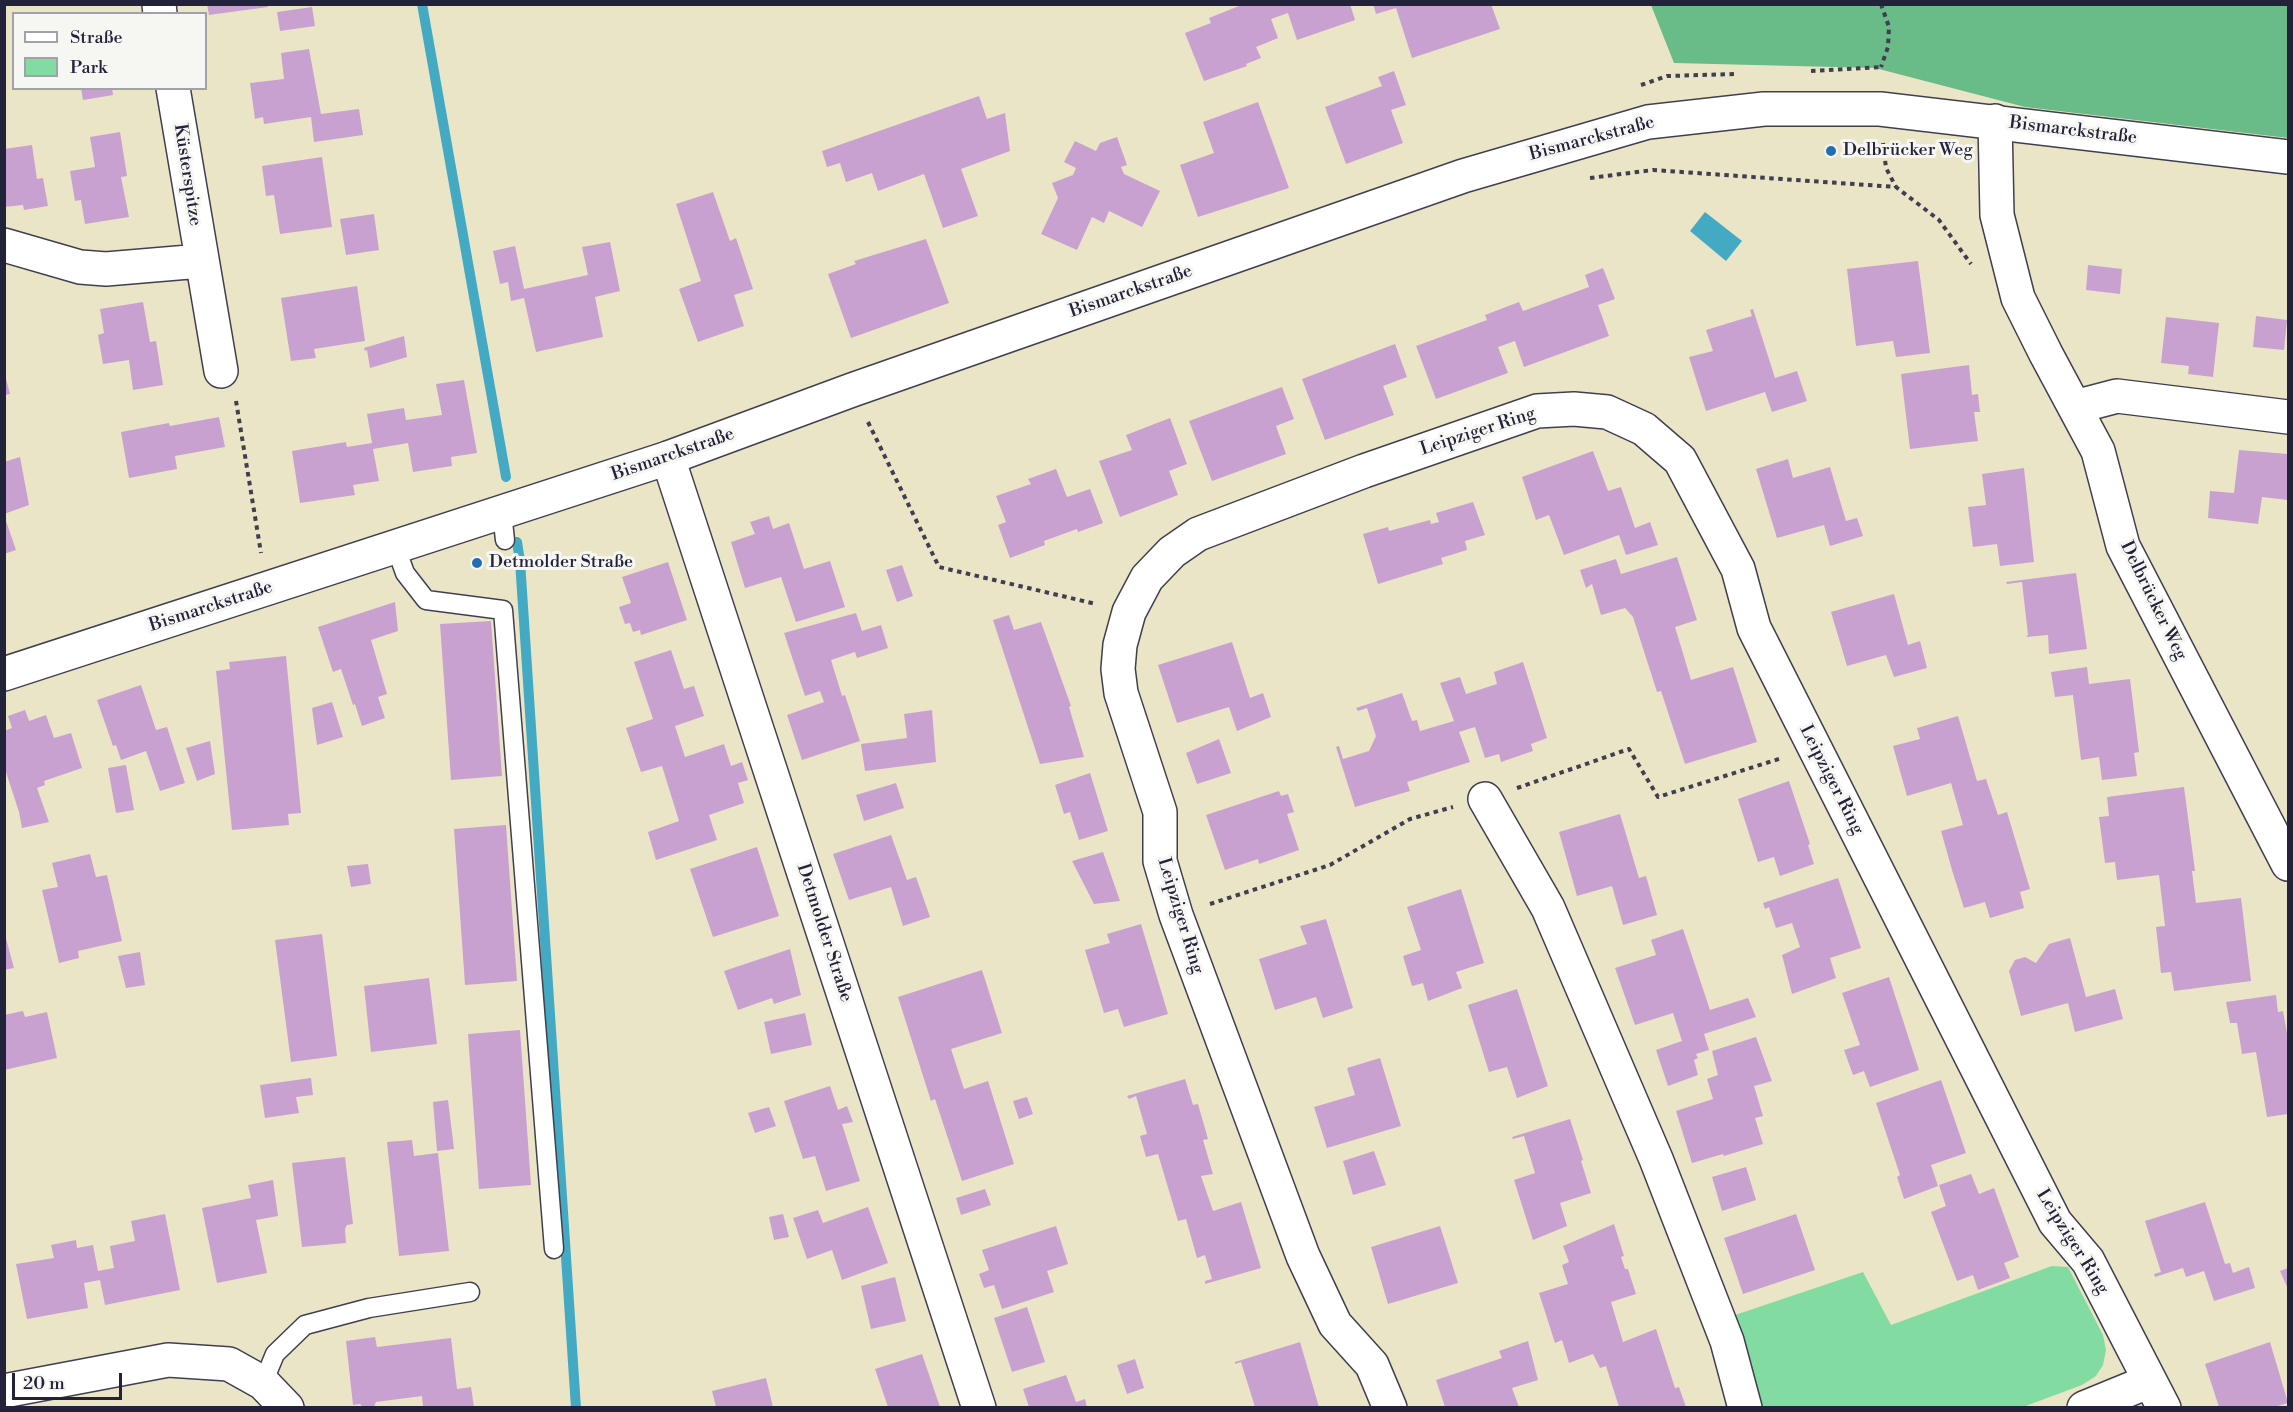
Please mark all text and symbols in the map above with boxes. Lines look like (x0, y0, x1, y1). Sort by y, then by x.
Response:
legend (12, 12, 207, 90)
text: Straße (70, 26, 123, 49)
text: Park (70, 56, 107, 79)
street label: Bismarckstraße (1527, 112, 1657, 166)
street label: Bismarckstraße (2008, 112, 2138, 150)
street label: Küsterspitze (168, 122, 206, 228)
place label: Delbrücker Weg (1843, 140, 1973, 162)
marker: Delbrücker Weg (1824, 144, 1838, 158)
street label: Bismarckstraße (1067, 261, 1195, 323)
street label: Leipziger Ring (1418, 403, 1538, 461)
street label: Bismarckstraße (609, 424, 737, 486)
street label: Delbrücker Weg (2115, 538, 2191, 664)
place label: Detmolder Straße (489, 552, 633, 574)
marker: Detmolder Straße (470, 556, 484, 570)
street label: Bismarckstraße (147, 577, 275, 637)
street label: Leipziger Ring (1794, 722, 1868, 838)
street label: Leipziger Ring (1152, 855, 1208, 977)
street label: Detmolder Straße (791, 861, 857, 1005)
street label: Leipziger Ring (2031, 1185, 2113, 1299)
scale bar (15, 1361, 124, 1399)
text: 20 m (23, 1372, 65, 1395)

